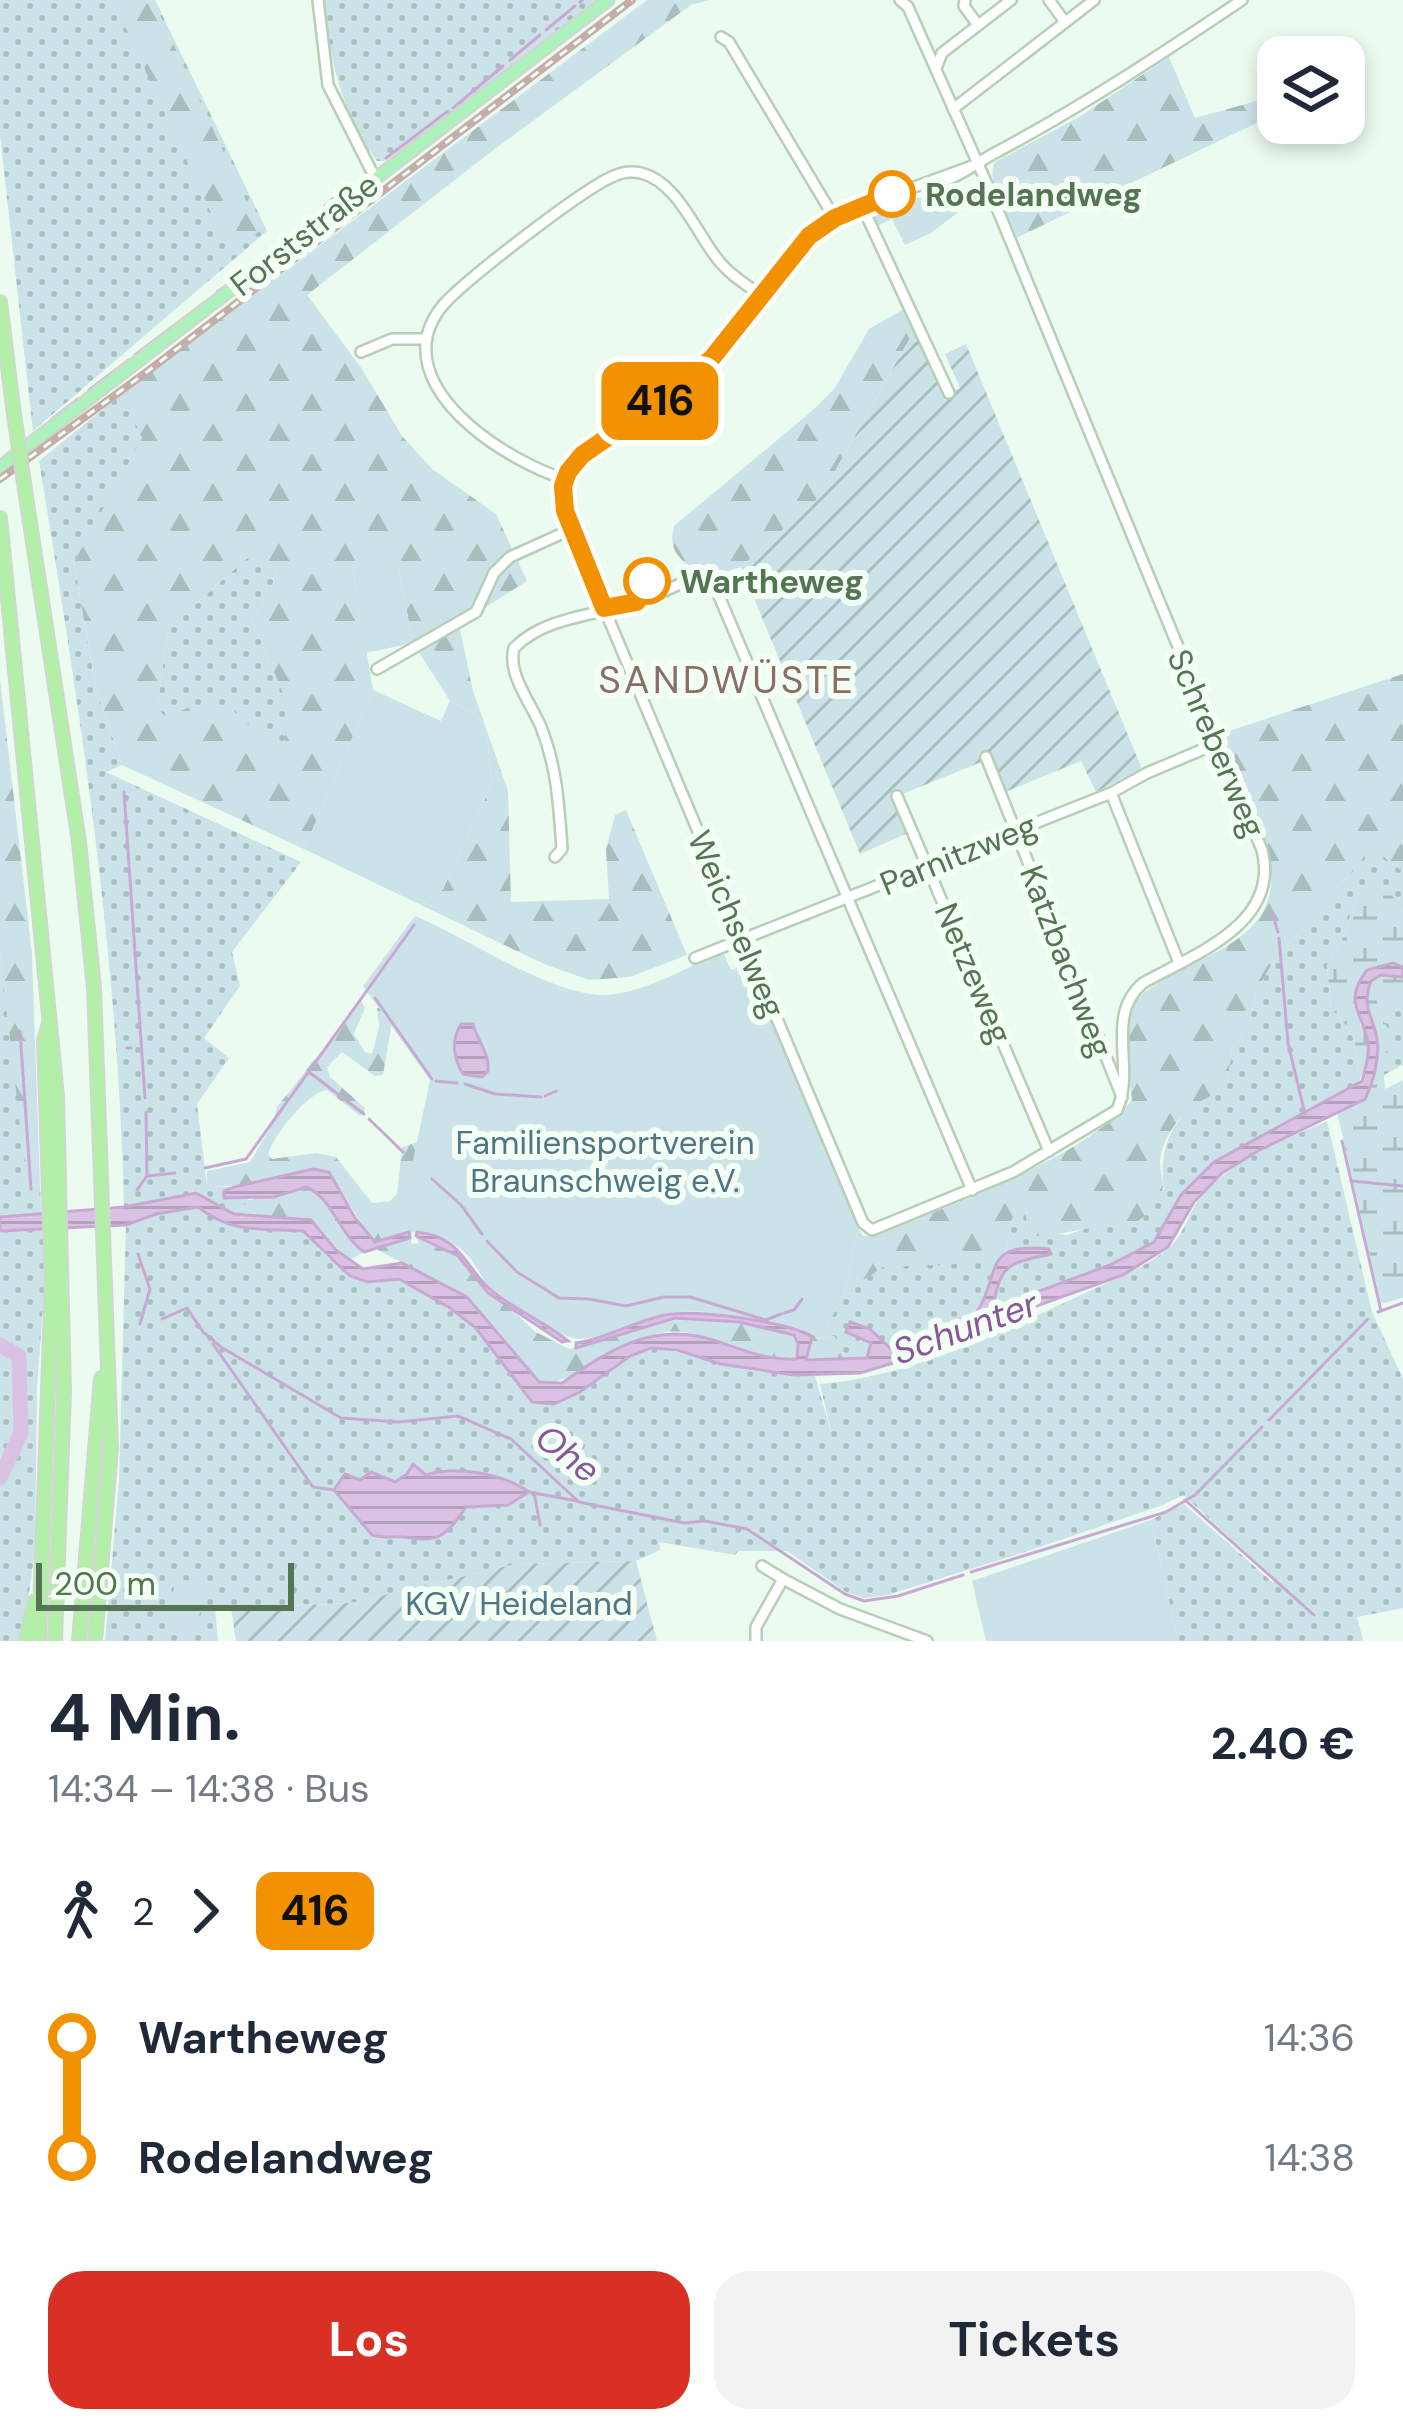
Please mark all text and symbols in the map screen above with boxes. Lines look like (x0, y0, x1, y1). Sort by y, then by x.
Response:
map controls (1257, 36, 1365, 144)
button: layers (1257, 36, 1365, 144)
street label: Forststraße (222, 163, 387, 306)
marker: Rodelandweg (870, 172, 914, 216)
place label: Rodelandweg (925, 173, 1142, 216)
line badge: 416 (591, 362, 729, 440)
text: 416 (625, 373, 695, 428)
marker: Wartheweg (625, 559, 669, 603)
place label: Wartheweg (680, 560, 864, 603)
street label: Schreberweg (1158, 642, 1276, 844)
district label: SANDWÜSTE (598, 654, 856, 705)
street label: Parnitzweg (874, 804, 1043, 905)
street label: Weichselweg (678, 824, 795, 1024)
street label: Katzbachweg (1010, 859, 1123, 1063)
street label: Netzeweg (925, 896, 1022, 1050)
park label: Familiensportverein Braunschweig e.V. (455, 1121, 755, 1202)
water label: Schunter (886, 1279, 1046, 1375)
water label: Ohe (526, 1414, 609, 1493)
scale bar (36, 1557, 294, 1610)
text: 200 m (54, 1562, 156, 1605)
park label: KGV Heideland (405, 1582, 633, 1625)
text: 4 Min. (48, 1675, 240, 1760)
text: 2.40 € (1211, 1714, 1355, 1773)
text: 14:34 – 14:38 · Bus (48, 1763, 370, 1814)
icon: walk (48, 1878, 114, 1944)
icon: forward (172, 1878, 238, 1944)
text: 416 (280, 1883, 350, 1938)
text: 2 (132, 1886, 154, 1937)
text: Wartheweg (138, 2008, 389, 2067)
text: 14:36 (1264, 2012, 1355, 2063)
text: Rodelandweg (138, 2128, 434, 2187)
text: 14:38 (1265, 2132, 1355, 2183)
button: Los (48, 2271, 690, 2409)
button: Tickets (714, 2271, 1355, 2409)

